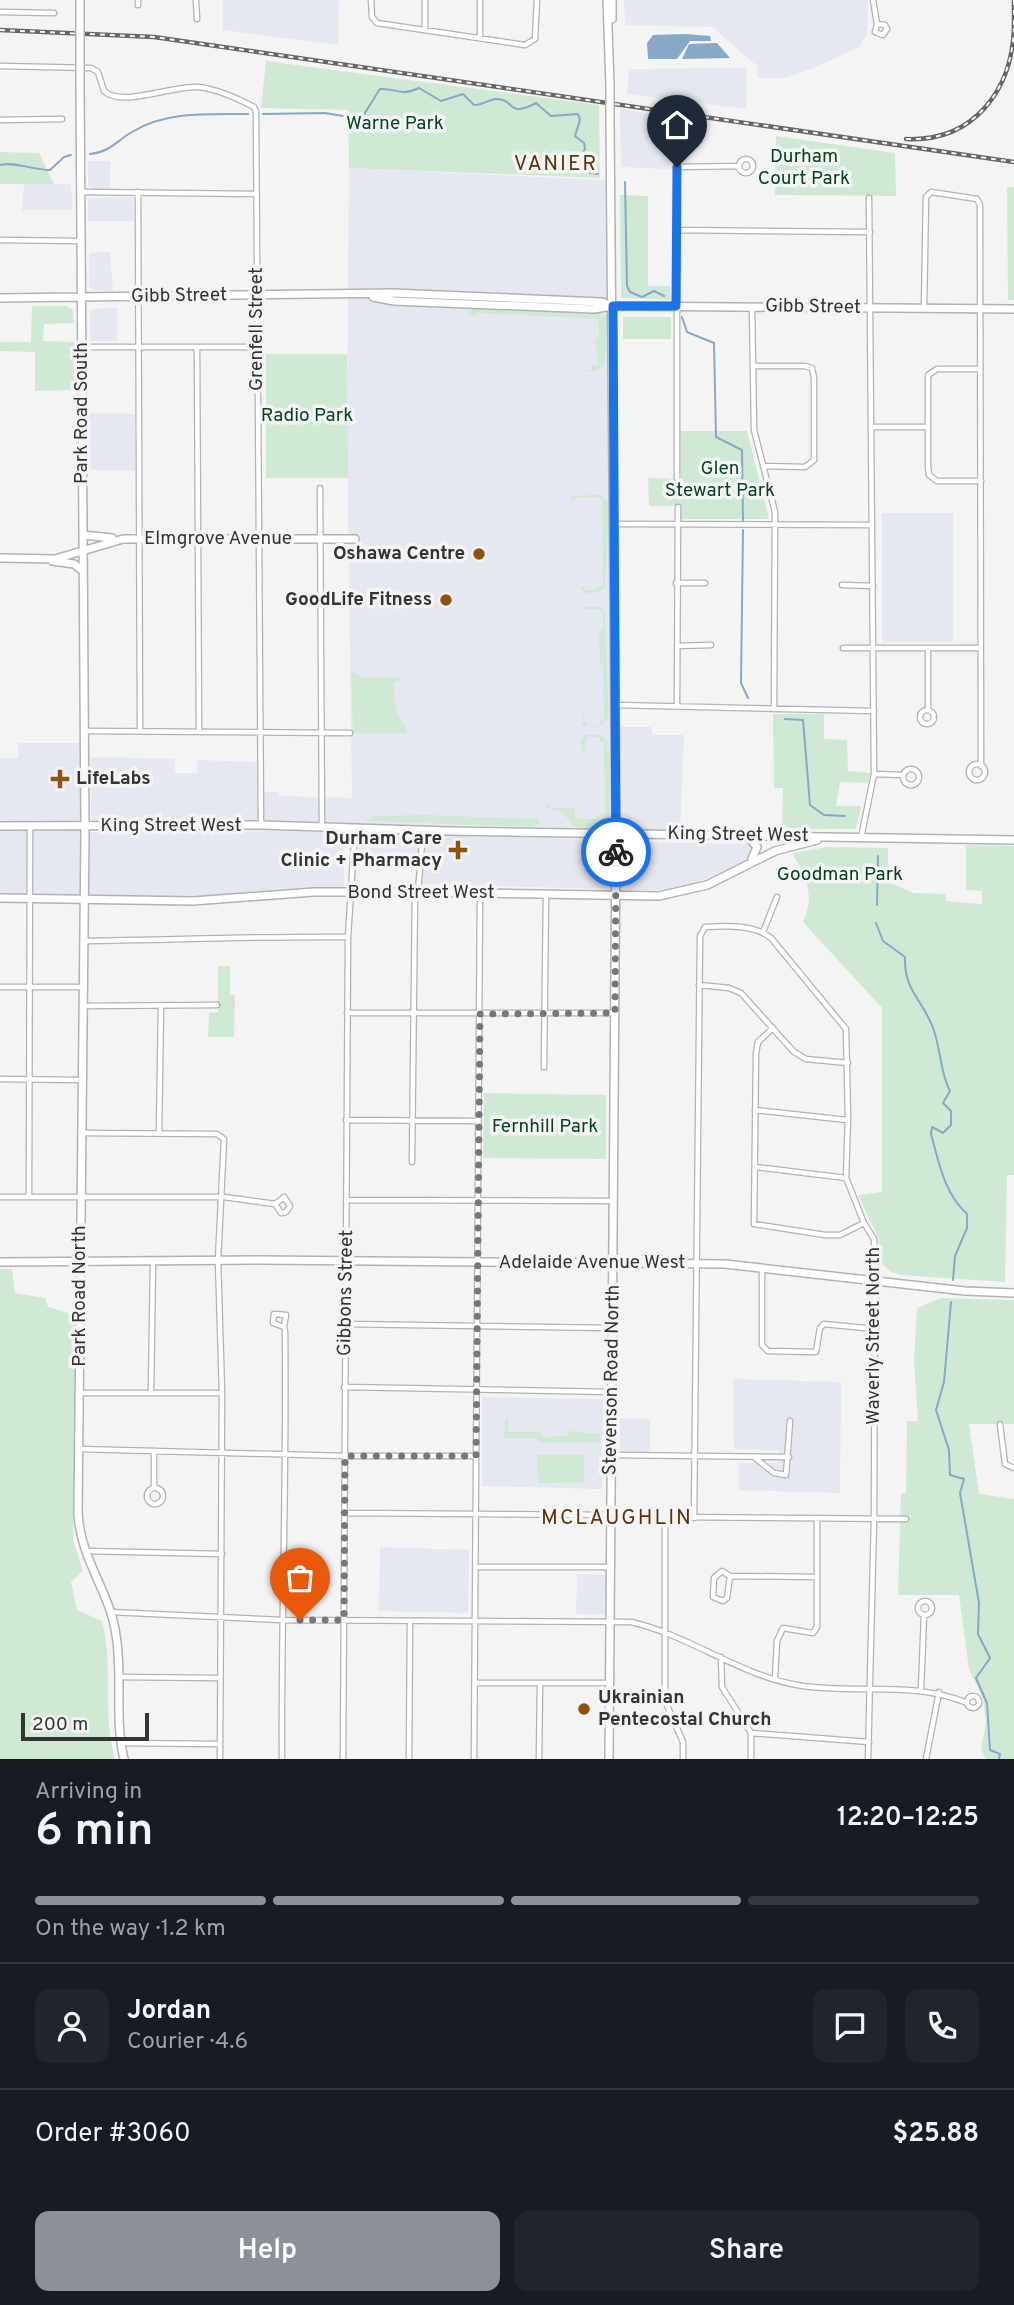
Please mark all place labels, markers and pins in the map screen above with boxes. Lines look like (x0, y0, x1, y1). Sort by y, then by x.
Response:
pin (647, 95, 707, 167)
place label: Oshawa Centre (333, 542, 465, 566)
marker: Oshawa Centre (471, 546, 487, 562)
place label: GoodLife Fitness (285, 588, 432, 612)
marker: GoodLife Fitness (438, 592, 454, 608)
place label: LifeLabs (76, 767, 151, 791)
marker: LifeLabs (50, 769, 70, 789)
place label: Durham Care Clinic + Pharmacy (280, 827, 442, 873)
marker: Durham Care Clinic + Pharmacy (448, 840, 468, 860)
pin (270, 1548, 330, 1620)
place label: Ukrainian Pentecostal Church (598, 1686, 772, 1732)
marker: Ukrainian Pentecostal Church (576, 1701, 592, 1717)

